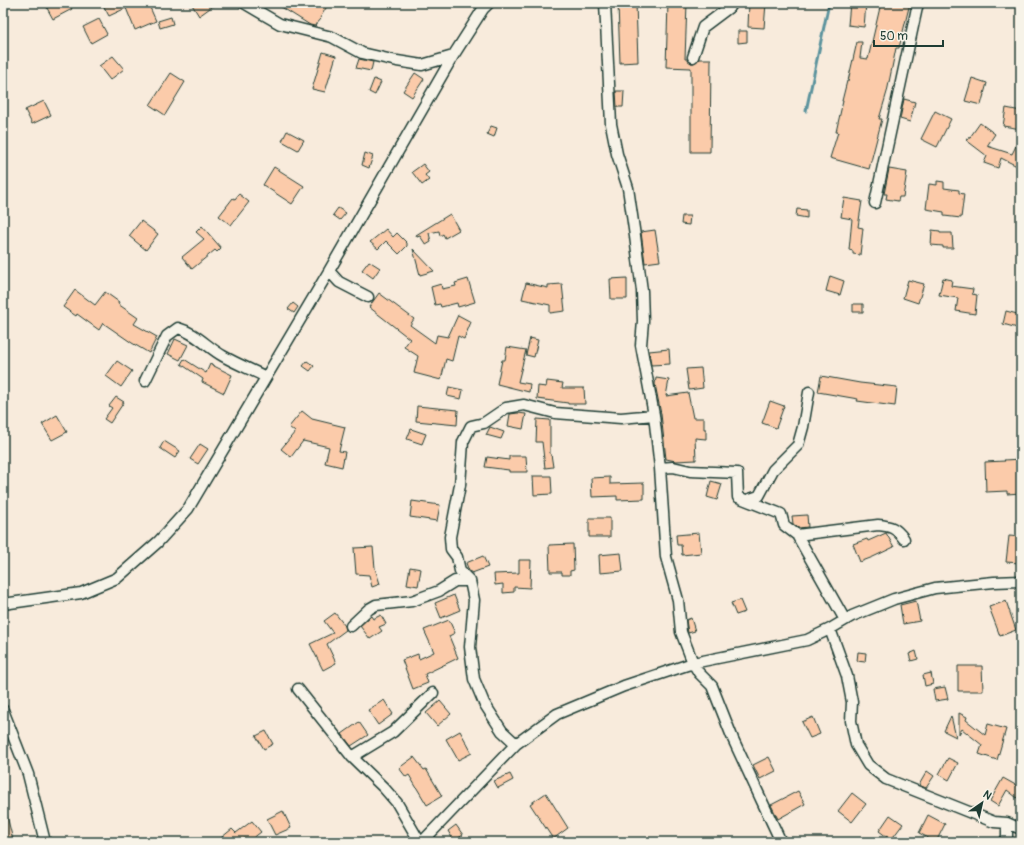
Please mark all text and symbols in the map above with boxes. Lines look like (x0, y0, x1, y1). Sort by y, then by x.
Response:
scale bar (874, 22, 943, 48)
text: 50 m (880, 29, 908, 44)
north arrow (962, 783, 1002, 823)
text: N (981, 788, 994, 803)

